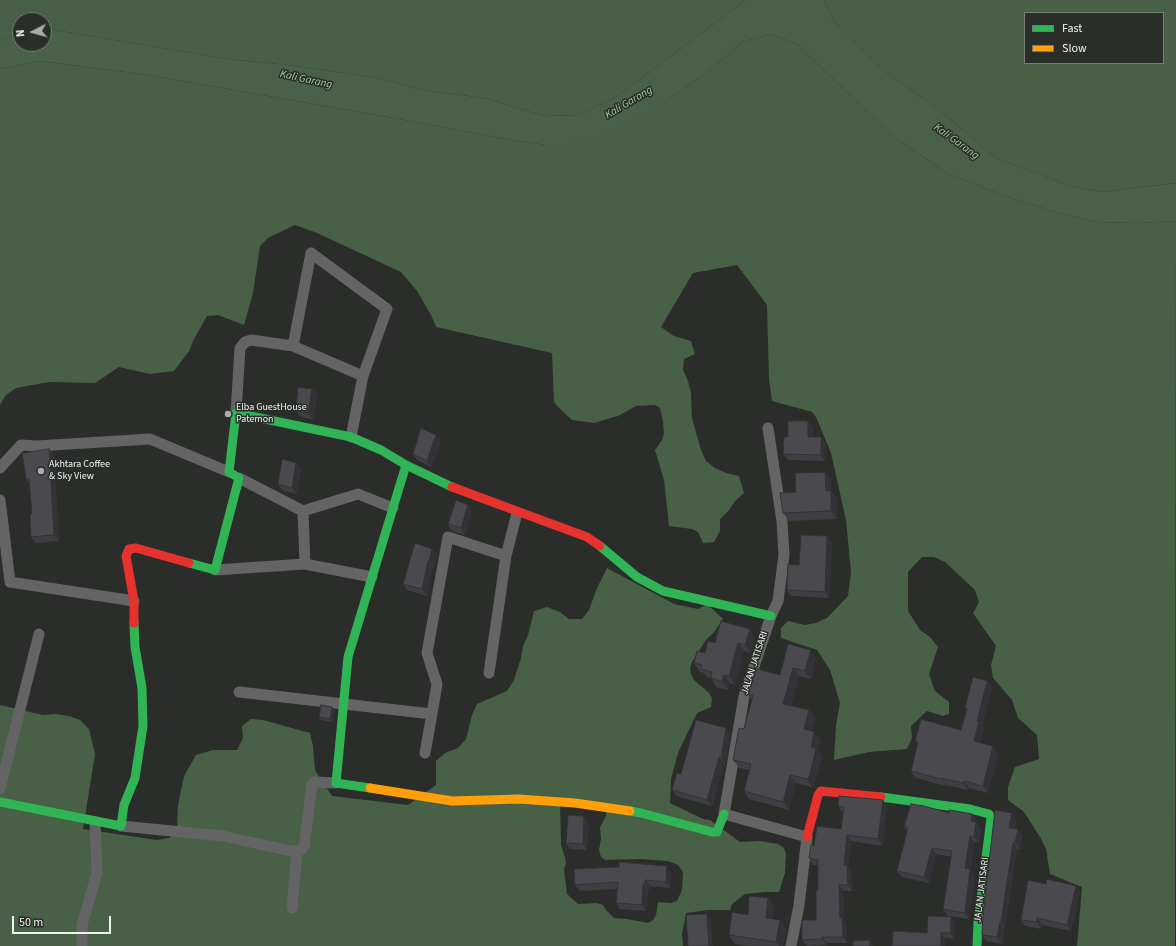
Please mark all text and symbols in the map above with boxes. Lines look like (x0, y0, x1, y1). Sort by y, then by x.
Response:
north arrow (12, 12, 52, 52)
legend (1024, 12, 1164, 64)
text: Fast (1062, 20, 1082, 37)
text: N (13, 29, 28, 38)
text: Slow (1062, 40, 1087, 57)
water label: Kali Garang (279, 68, 333, 92)
water label: Kali Garang (603, 84, 655, 122)
water label: Kali Garang (931, 121, 981, 163)
place label: Elba GuestHouse Patemon (236, 402, 307, 426)
marker: Elba GuestHouse Patemon (223, 409, 233, 419)
place label: Akhtara Coffee & Sky View (49, 459, 110, 482)
marker: Akhtara Coffee & Sky View (36, 466, 46, 476)
street label: JALAN JATISARI (739, 630, 771, 696)
street label: JALAN JATISARI (972, 857, 992, 923)
scale bar (14, 908, 113, 934)
text: 50 m (19, 914, 43, 931)

